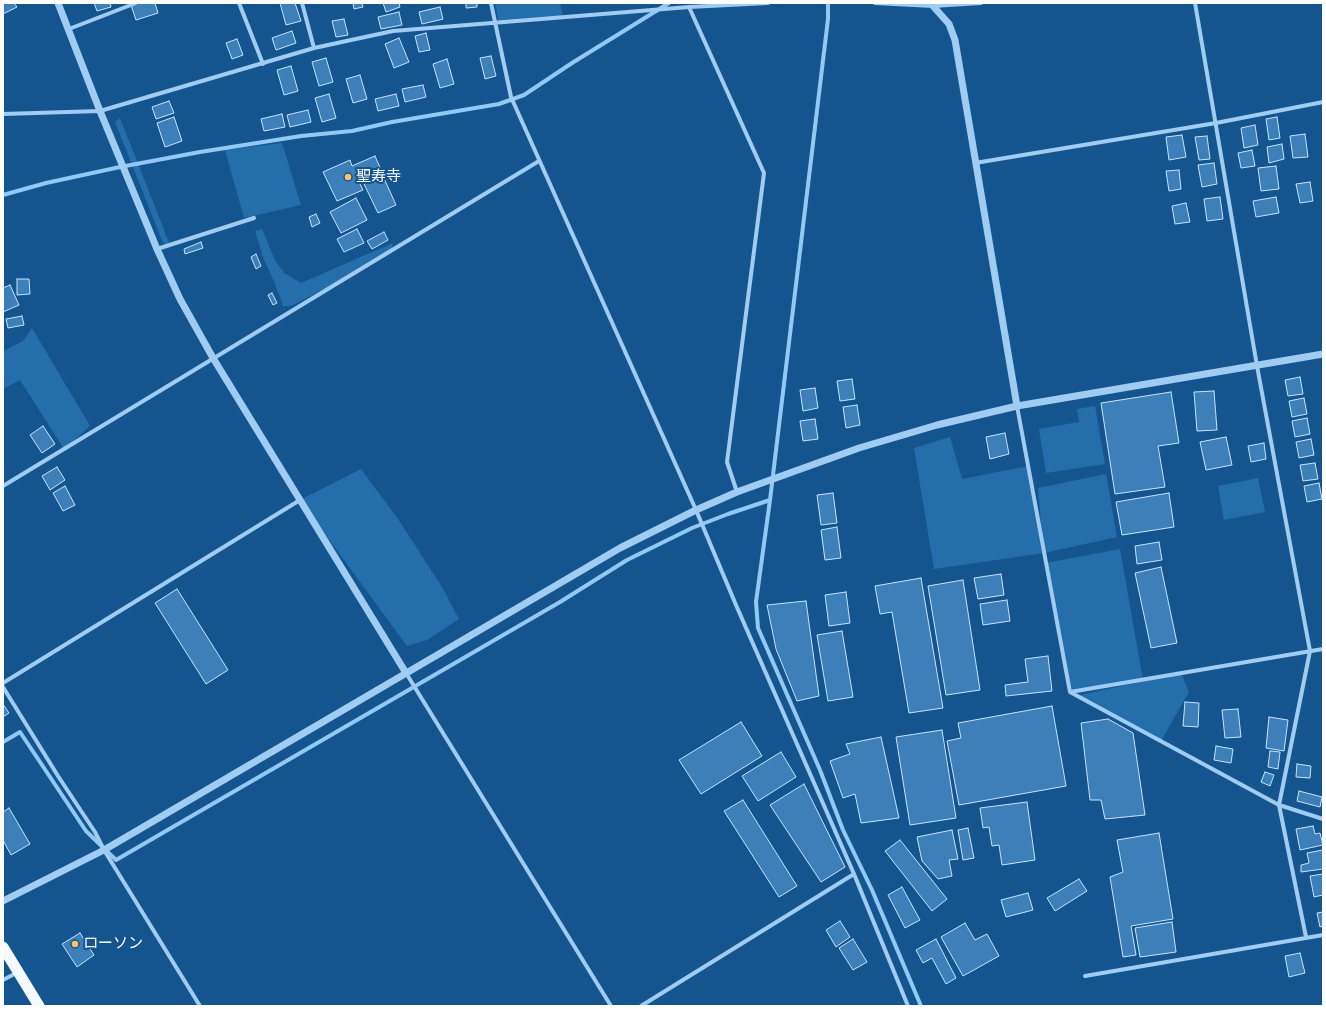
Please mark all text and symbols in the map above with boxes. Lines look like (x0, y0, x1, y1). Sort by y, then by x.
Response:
place label: 聖寿寺 (356, 168, 401, 186)
marker: 聖寿寺 (343, 172, 353, 182)
place label: ローソン (83, 935, 143, 953)
marker: ローソン (70, 939, 80, 949)

